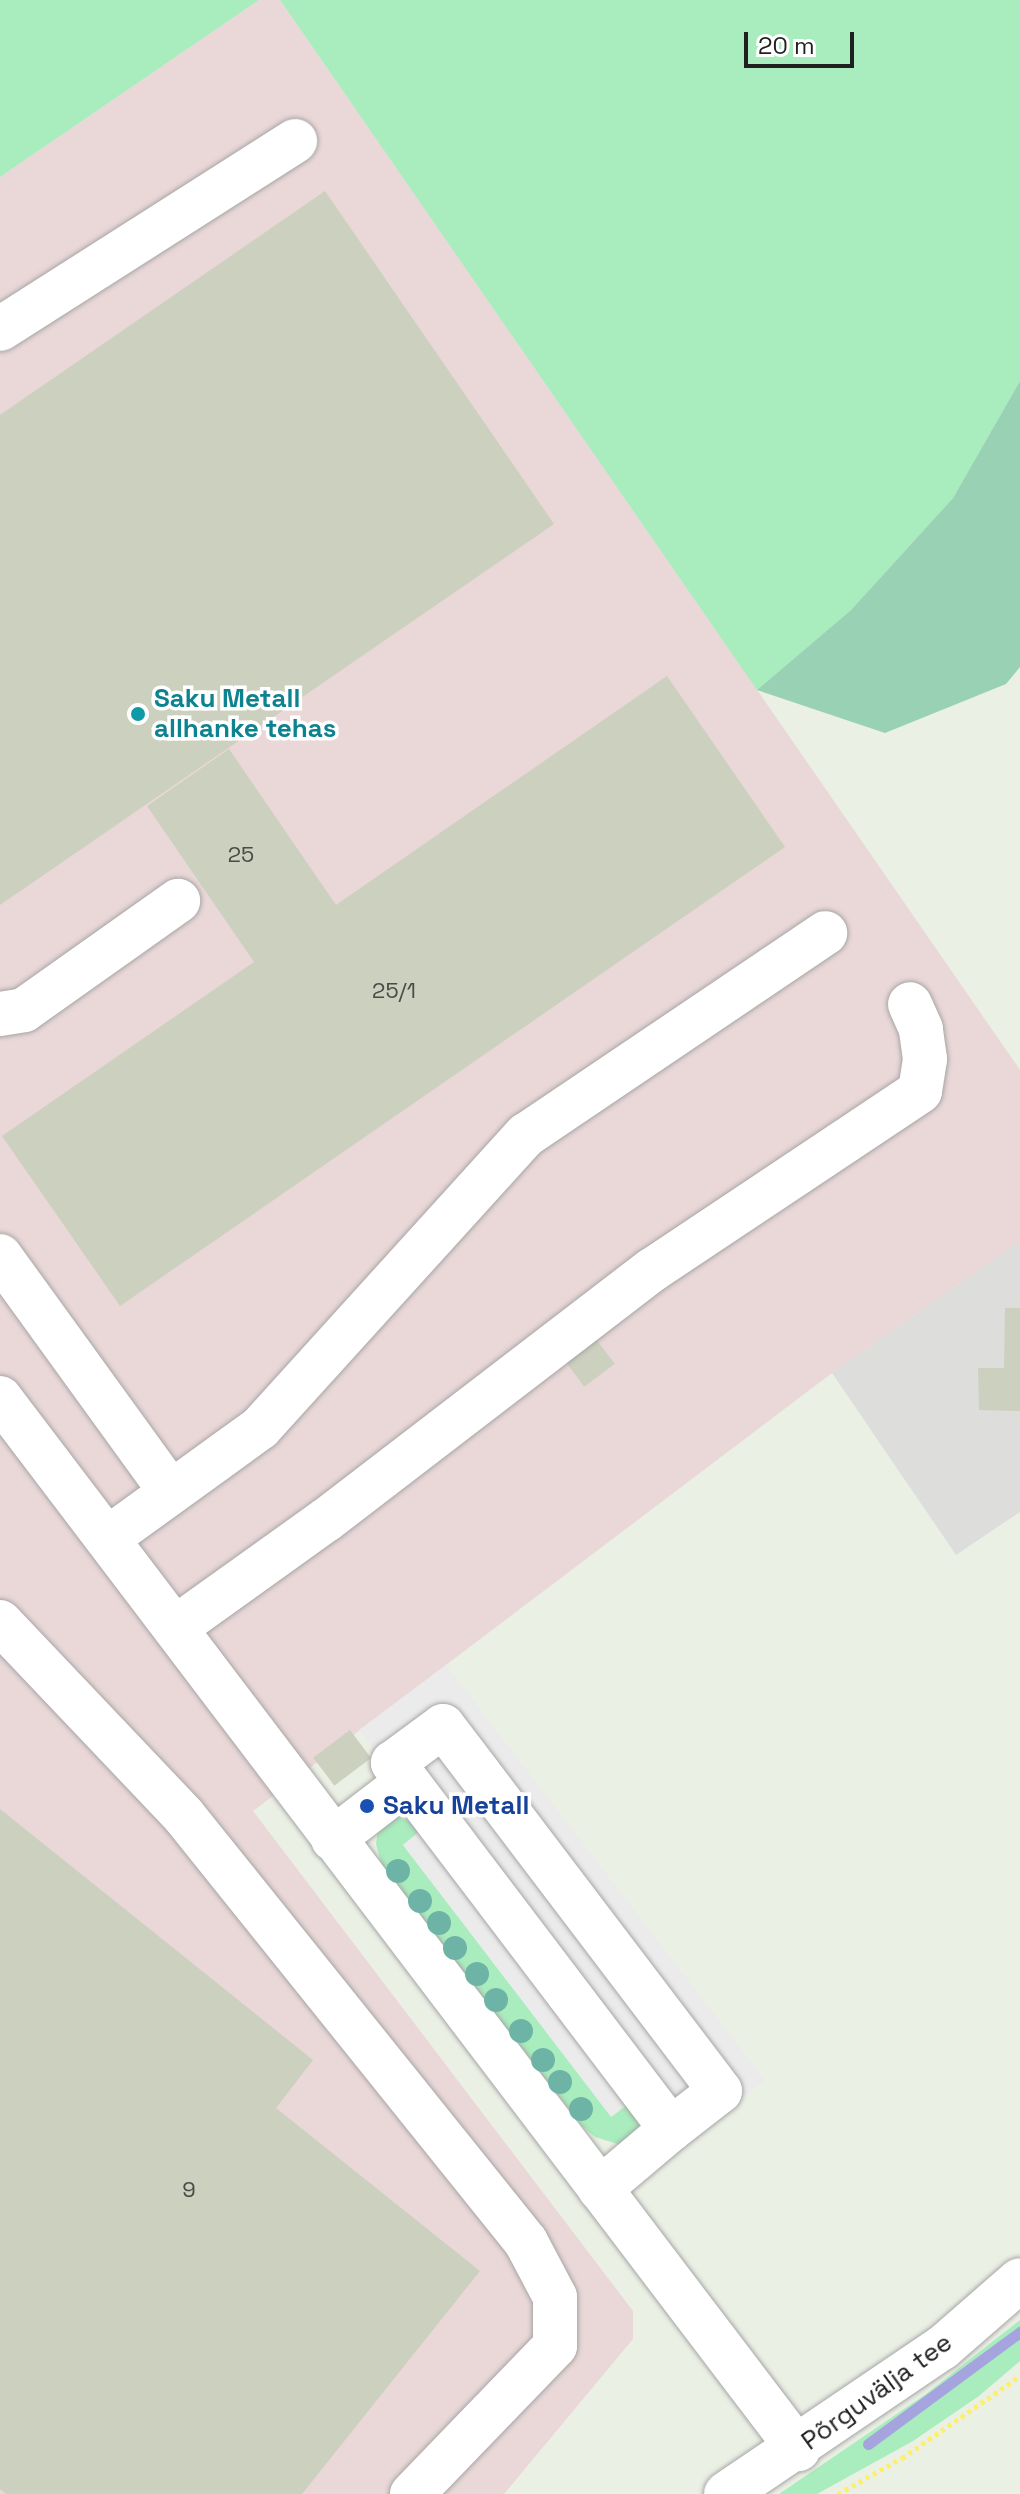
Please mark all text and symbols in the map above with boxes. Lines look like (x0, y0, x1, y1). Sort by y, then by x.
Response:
scale bar (748, 16, 858, 66)
text: 20 m (758, 30, 815, 61)
place label: Saku Metall allhanke tehas (154, 683, 336, 744)
marker: Saku Metall allhanke tehas (129, 705, 147, 723)
house number: 25 (228, 842, 254, 868)
house number: 25/1 (372, 978, 416, 1004)
place label: Saku Metall (383, 1790, 529, 1822)
marker: Saku Metall (358, 1797, 376, 1815)
house number: 9 (182, 2177, 196, 2203)
street label: Põrguvälja tee (796, 2327, 958, 2457)

